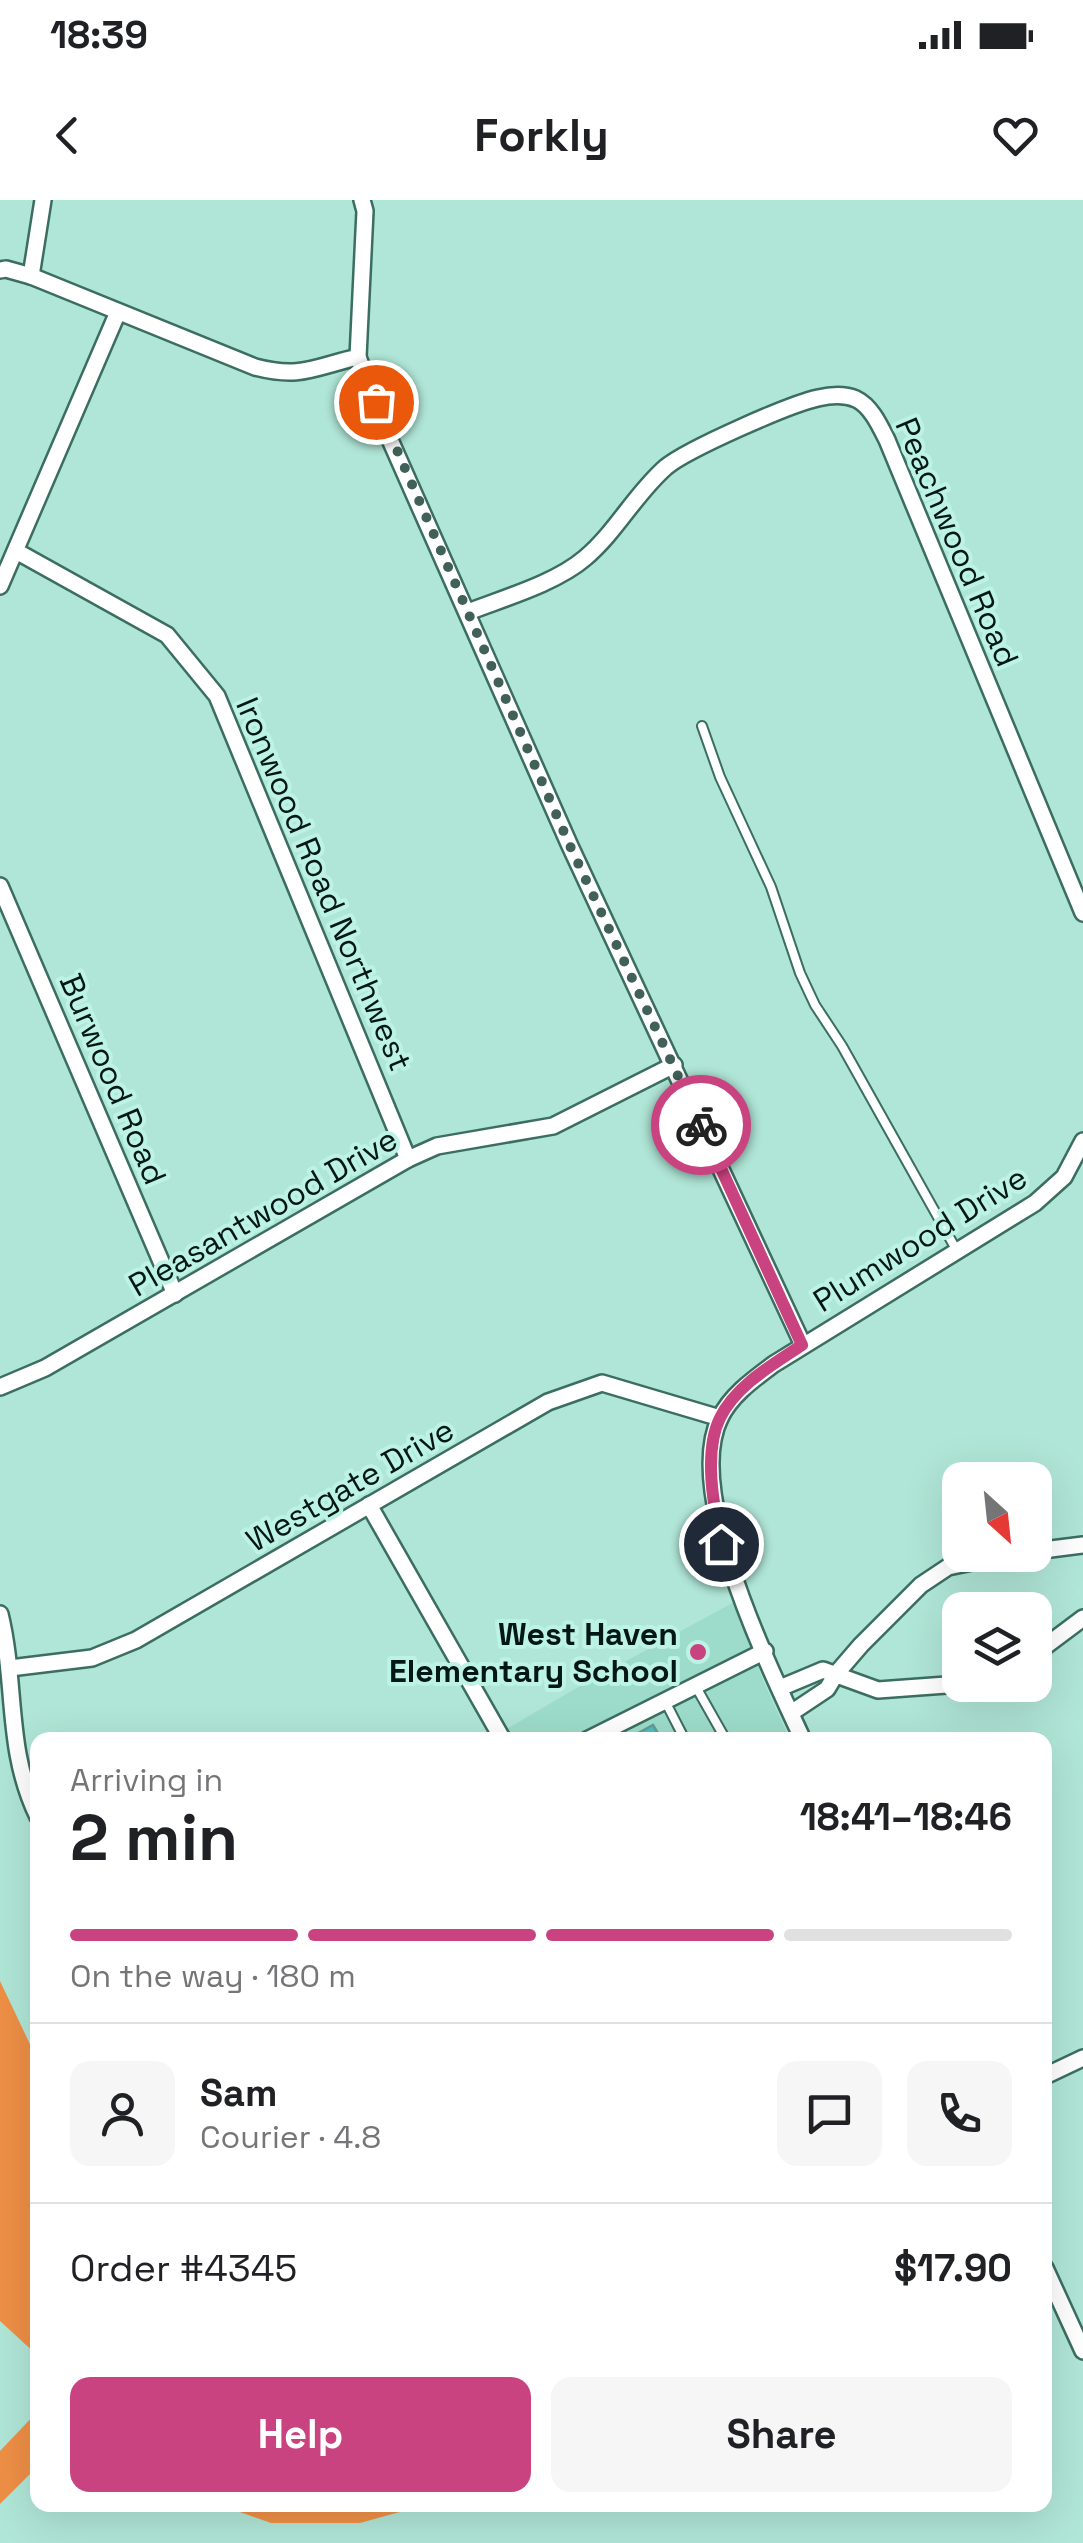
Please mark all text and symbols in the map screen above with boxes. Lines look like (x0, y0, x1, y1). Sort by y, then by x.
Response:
text: 18:39 (50, 11, 148, 59)
text: Forkly (474, 107, 609, 164)
icon: back (40, 108, 95, 163)
icon: heart (988, 108, 1043, 163)
pin (334, 360, 419, 445)
icon: bag (349, 375, 404, 430)
street label: Peachwood Road (887, 412, 1027, 672)
street label: Ironwood Road Northwest (227, 691, 421, 1077)
street label: Burwood Road (51, 968, 175, 1190)
courier (651, 1075, 751, 1175)
icon: bike (674, 1098, 729, 1153)
street label: Pleasantwood Drive (121, 1119, 405, 1305)
street label: Plumwood Drive (806, 1157, 1034, 1321)
street label: Westgate Drive (239, 1409, 461, 1561)
north arrow (942, 1462, 1052, 1572)
map controls (942, 1462, 1052, 1702)
pin (679, 1502, 764, 1587)
icon: home (694, 1517, 749, 1572)
button: layers (942, 1592, 1052, 1702)
place label: West Haven Elementary School (389, 1614, 678, 1691)
marker: West Haven Elementary School (687, 1641, 709, 1663)
text: Arriving in (70, 1760, 223, 1800)
text: 18:41–18:46 (800, 1793, 1012, 1841)
text: 2 min (70, 1796, 238, 1879)
text: On the way · 180 m (70, 1956, 356, 1996)
button: person (70, 2061, 175, 2166)
button: chat (777, 2061, 882, 2166)
button: phone (907, 2061, 1012, 2166)
text: Sam (200, 2069, 277, 2117)
text: Courier · 4.8 (200, 2117, 381, 2157)
text: Order #4345 (70, 2244, 297, 2292)
text: $17.90 (894, 2244, 1012, 2292)
button: Help (70, 2377, 531, 2492)
button: Share (551, 2377, 1012, 2492)

